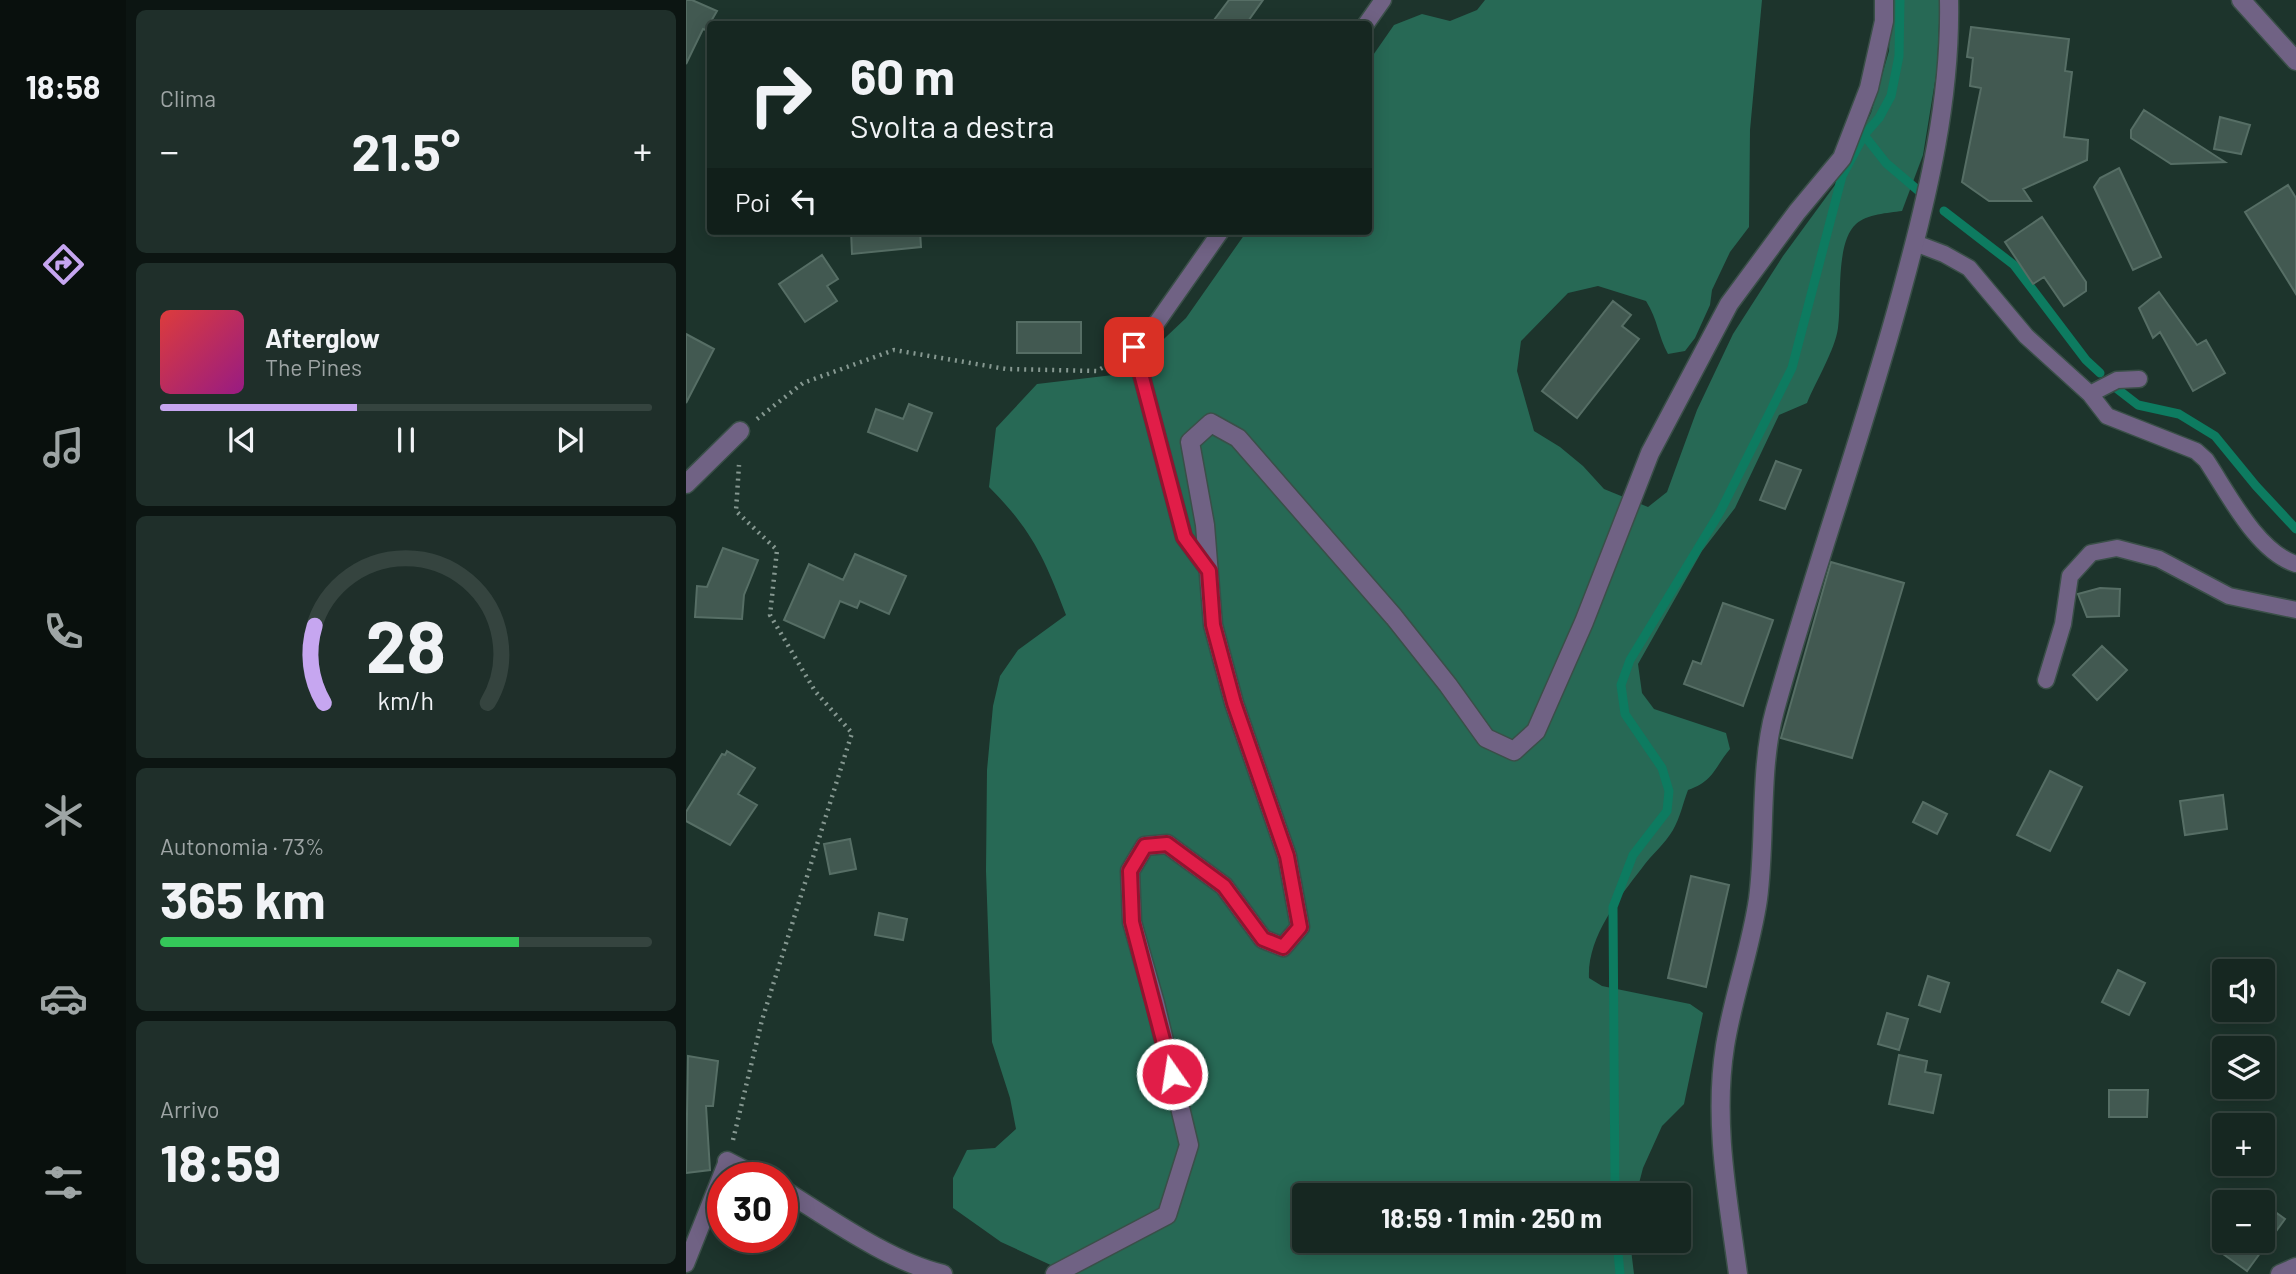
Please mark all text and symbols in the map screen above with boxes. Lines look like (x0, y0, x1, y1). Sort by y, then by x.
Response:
text: 60 m (850, 46, 955, 105)
icon: right (735, 49, 826, 140)
text: 18:58 (26, 67, 100, 105)
text: Clima (160, 84, 216, 112)
text: Svolta a destra (850, 106, 1054, 144)
text: 21.5° (352, 119, 460, 181)
text: − (160, 127, 179, 173)
text: + (633, 127, 652, 173)
icon: left (785, 182, 823, 220)
text: Poi (735, 186, 771, 217)
icon: directions (39, 240, 88, 289)
pin (1104, 317, 1164, 377)
text: Afterglow (265, 322, 380, 353)
icon: arrive (1115, 328, 1153, 366)
text: The Pines (265, 353, 362, 381)
icon: previous (223, 421, 261, 459)
icon: pause (387, 421, 425, 459)
icon: next (551, 421, 589, 459)
icon: music (39, 423, 88, 472)
text: 28 (366, 600, 446, 688)
icon: phone (39, 607, 88, 656)
text: km/h (378, 685, 434, 715)
icon: climate (39, 791, 88, 840)
text: Autonomia · 73% (160, 832, 325, 860)
text: 365 km (160, 867, 326, 929)
map controls (2212, 959, 2275, 1253)
button: sound (2212, 959, 2275, 1022)
icon: car (39, 974, 88, 1023)
button: layers (2212, 1036, 2275, 1099)
position arrow (1135, 1037, 1209, 1111)
text: Arrivo (160, 1095, 220, 1123)
button: + (2212, 1113, 2275, 1176)
text: 18:59 (160, 1130, 281, 1192)
icon: filters (39, 1158, 88, 1207)
speed limit sign: 30 (707, 1162, 798, 1253)
button: − (2212, 1190, 2275, 1253)
text: 18:59 · 1 min · 250 m (1381, 1202, 1602, 1233)

